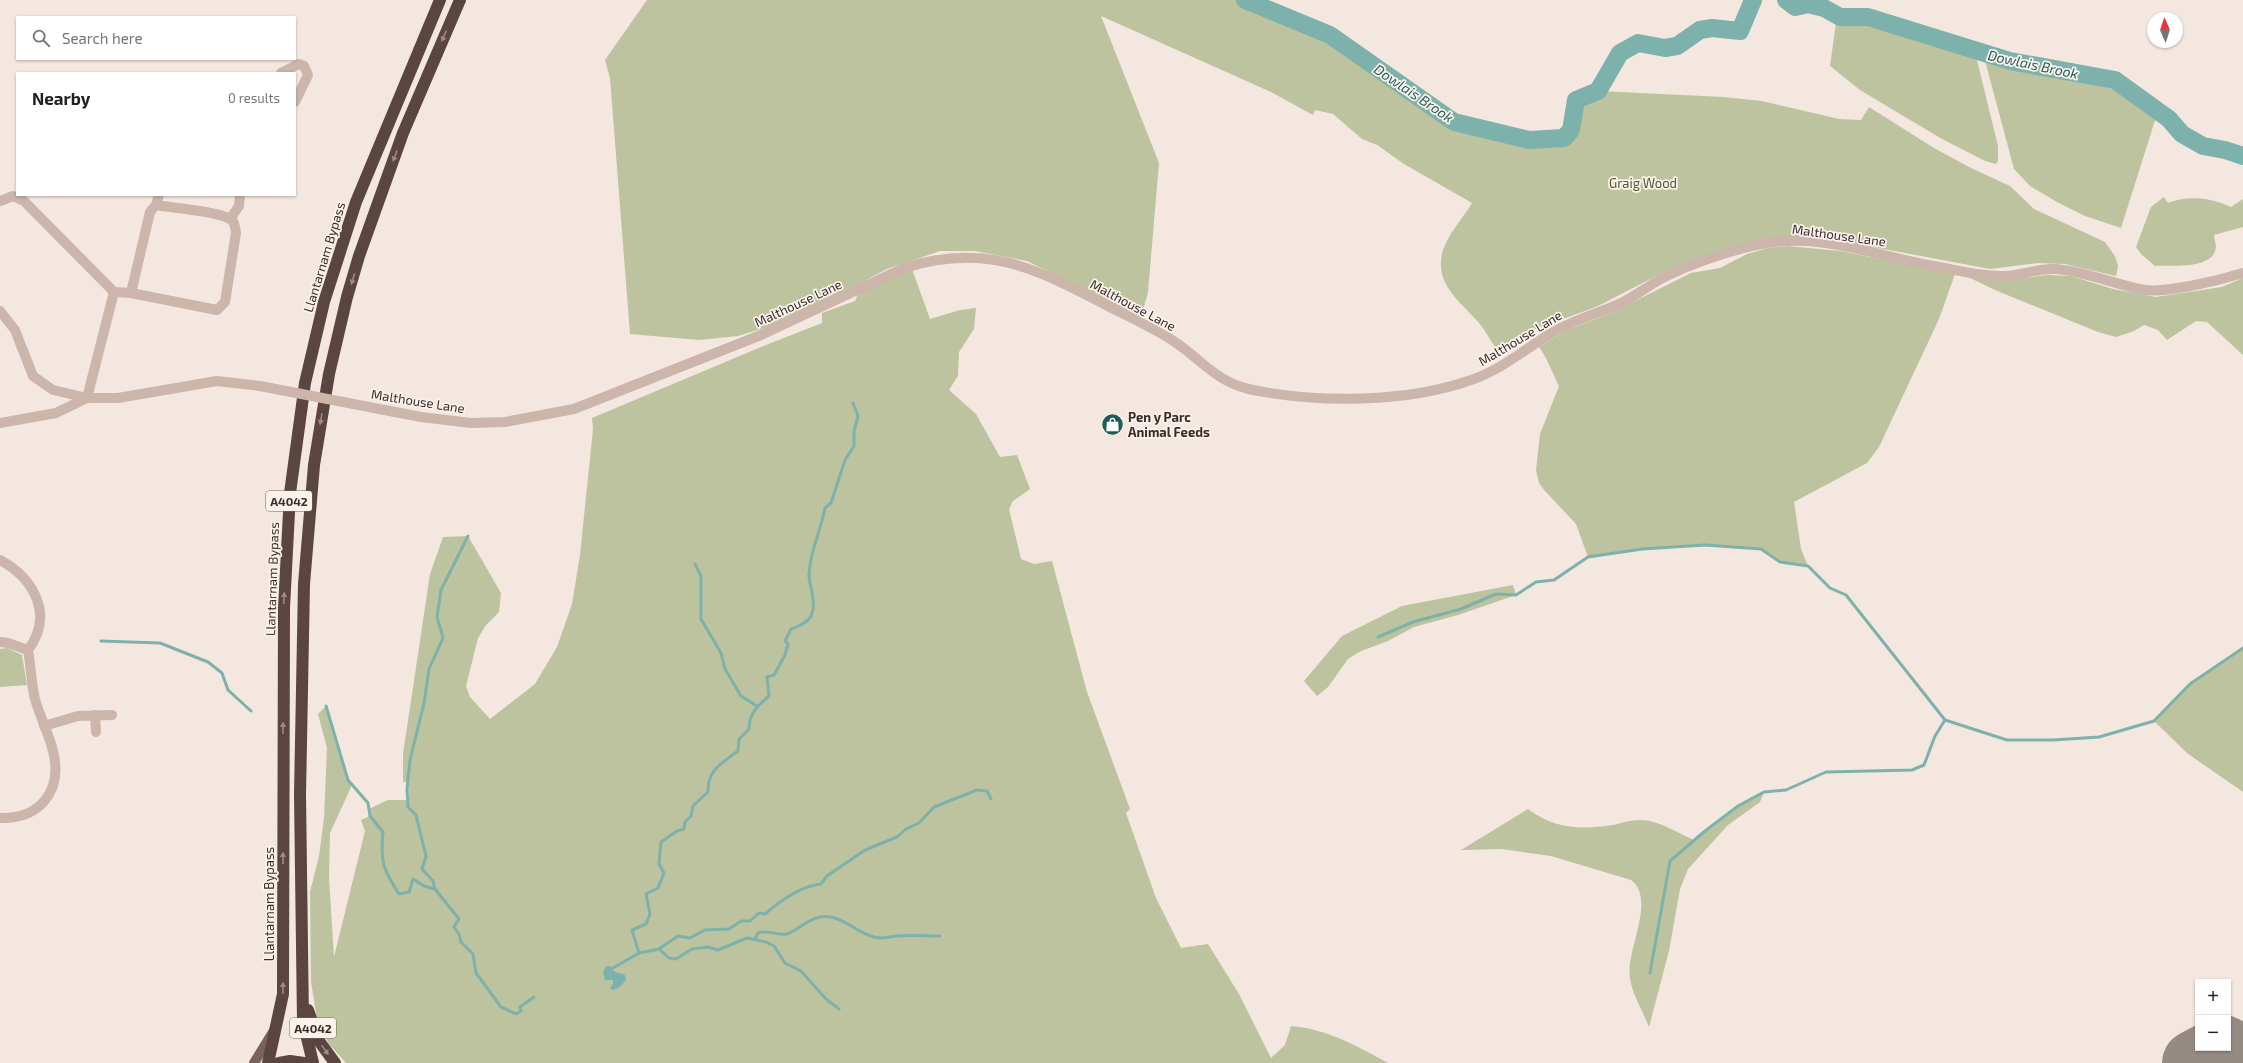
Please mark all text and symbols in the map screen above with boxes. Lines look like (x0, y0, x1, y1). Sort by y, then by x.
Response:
north arrow (2147, 12, 2183, 48)
search box (16, 16, 296, 60)
icon: search (30, 27, 52, 49)
text: Search here (62, 29, 143, 47)
one-way arrow (441, 30, 447, 41)
water label: Dowlais Brook (1986, 46, 2080, 82)
water label: Dowlais Brook (1371, 60, 1457, 126)
text: Nearby (32, 88, 90, 108)
text: 0 results (228, 90, 280, 106)
one-way arrow (391, 150, 397, 162)
park label: Graig Wood (1609, 175, 1677, 191)
street label: Llantarnam Bypass (300, 200, 348, 314)
street label: Malthouse Lane (1791, 221, 1887, 249)
one-way arrow (350, 273, 356, 285)
street label: Malthouse Lane (752, 276, 844, 330)
street label: Malthouse Lane (1088, 276, 1178, 334)
street label: Malthouse Lane (1475, 307, 1565, 369)
street label: Malthouse Lane (370, 386, 466, 416)
place label: Pen y Parc Animal Feeds (1128, 409, 1210, 440)
shop icon: Pen y Parc Animal Feeds (1099, 411, 1125, 437)
one-way arrow (318, 413, 324, 425)
road number: A4042 (266, 491, 312, 511)
street label: Llantarnam Bypass (262, 522, 282, 636)
one-way arrow (281, 592, 288, 604)
one-way arrow (280, 721, 286, 734)
street label: Llantarnam Bypass (261, 847, 277, 961)
one-way arrow (280, 851, 286, 864)
map controls (2195, 979, 2231, 1051)
button: + (2195, 979, 2231, 1015)
one-way arrow (280, 981, 286, 994)
button: − (2195, 1015, 2231, 1051)
road number: A4042 (290, 1018, 336, 1038)
one-way arrow (321, 1045, 329, 1055)

